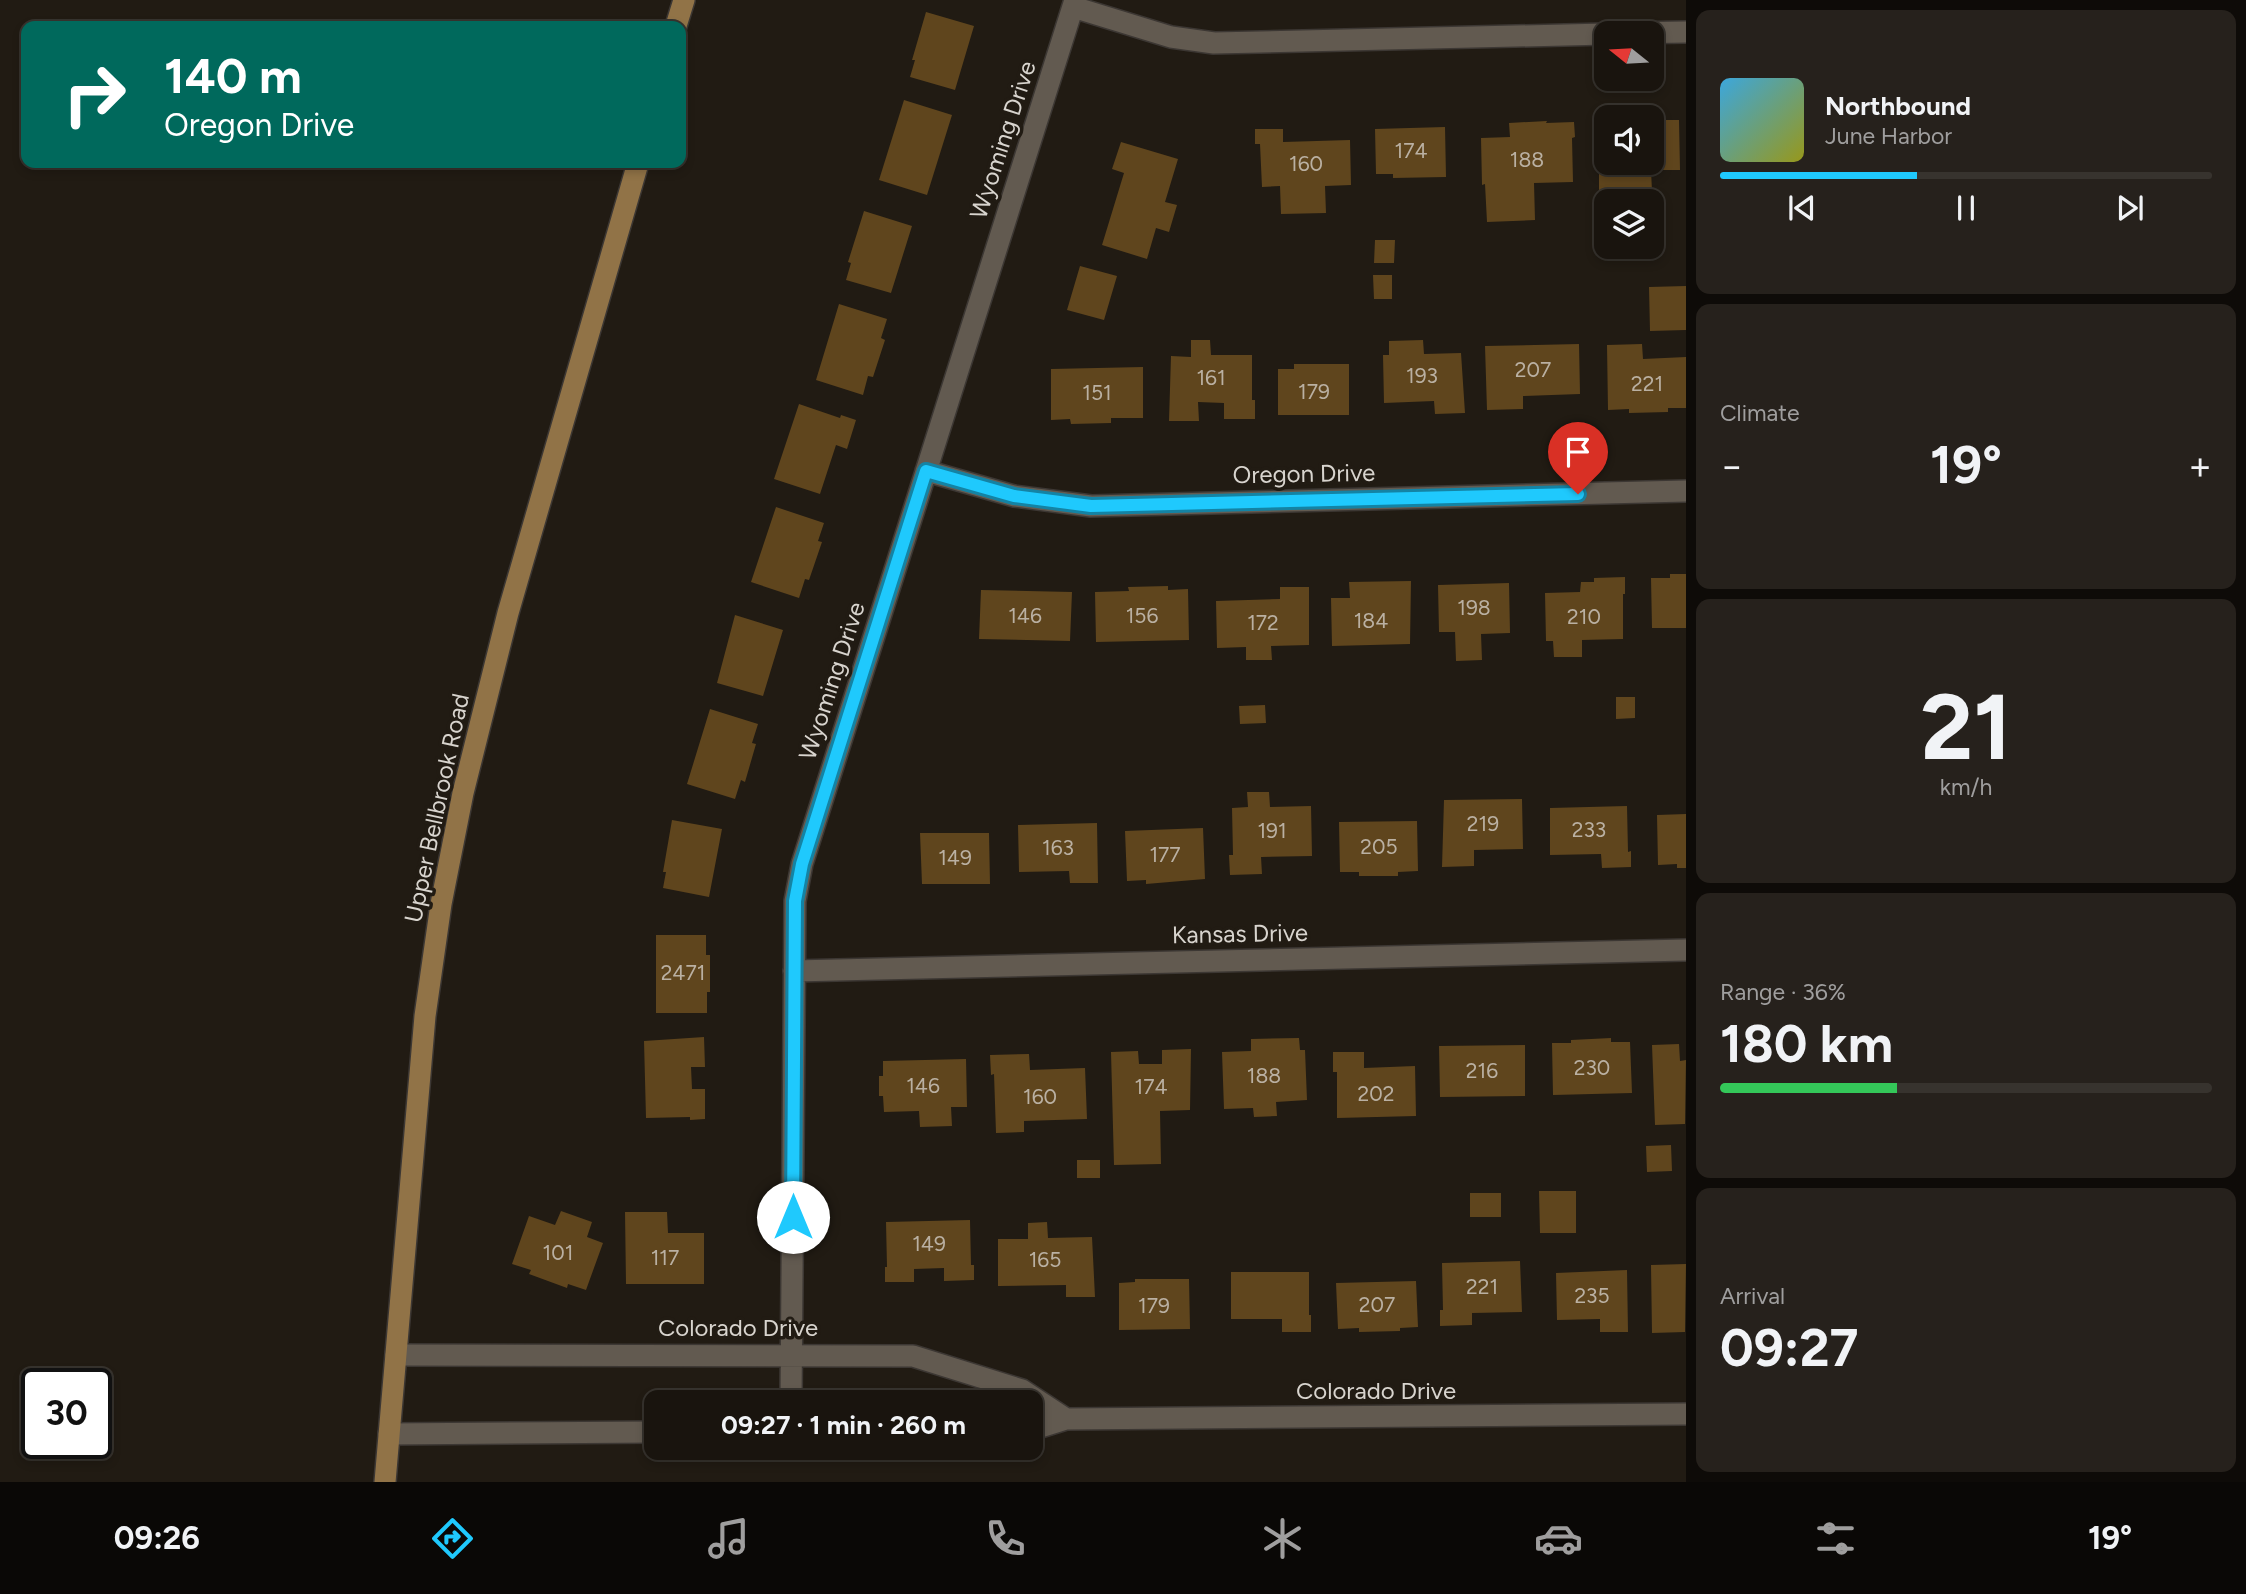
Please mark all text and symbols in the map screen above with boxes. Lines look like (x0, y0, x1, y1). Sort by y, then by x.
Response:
north arrow (1594, 21, 1664, 91)
map controls (1594, 21, 1664, 259)
text: 140 m (164, 46, 302, 105)
icon: right (49, 49, 140, 140)
street label: Wyoming Drive (963, 57, 1042, 222)
text: Northbound (1825, 90, 1971, 122)
button: sound (1594, 105, 1664, 175)
text: Oregon Drive (164, 106, 354, 144)
text: June Harbor (1825, 122, 1952, 150)
house number: 174 (1395, 138, 1428, 163)
house number: 188 (1510, 147, 1544, 172)
house number: 160 (1289, 151, 1323, 176)
button: layers (1594, 189, 1664, 259)
icon: previous (1783, 189, 1821, 227)
icon: pause (1947, 189, 1985, 227)
icon: next (2111, 189, 2149, 227)
house number: 207 (1515, 357, 1551, 382)
house number: 193 (1406, 363, 1438, 388)
house number: 161 (1196, 365, 1226, 390)
house number: 221 (1631, 371, 1663, 396)
house number: 179 (1298, 379, 1330, 404)
house number: 151 (1082, 380, 1112, 405)
text: Climate (1720, 399, 1799, 427)
pin (1548, 422, 1608, 494)
icon: arrive (1559, 433, 1597, 471)
text: 19° (1930, 434, 2002, 496)
text: − (1720, 443, 1744, 489)
text: + (2188, 443, 2212, 489)
street label: Oregon Drive (1232, 458, 1376, 489)
house number: 198 (1457, 595, 1491, 620)
street label: Wyoming Drive (792, 598, 871, 763)
house number: 146 (1008, 603, 1042, 628)
house number: 156 (1126, 603, 1158, 628)
house number: 210 (1567, 604, 1601, 629)
house number: 184 (1354, 608, 1388, 633)
house number: 172 (1247, 610, 1279, 635)
text: 21 (1920, 673, 2012, 782)
street label: Upper Bellbrook Road (398, 691, 475, 925)
text: km/h (1940, 773, 1992, 801)
house number: 219 (1467, 811, 1499, 836)
house number: 233 (1572, 817, 1606, 842)
house number: 191 (1257, 818, 1287, 843)
house number: 205 (1360, 834, 1398, 859)
house number: 163 (1042, 835, 1074, 860)
house number: 177 (1149, 842, 1181, 867)
house number: 149 (938, 845, 972, 870)
street label: Kansas Drive (1172, 918, 1308, 949)
house number: 2471 (661, 960, 705, 985)
text: Range · 36% (1720, 978, 1846, 1006)
text: 180 km (1720, 1013, 1893, 1075)
house number: 230 (1574, 1055, 1610, 1080)
house number: 216 (1466, 1058, 1498, 1083)
house number: 188 (1247, 1063, 1281, 1088)
house number: 146 (906, 1073, 940, 1098)
house number: 174 (1135, 1074, 1168, 1099)
house number: 202 (1358, 1081, 1394, 1106)
house number: 160 (1023, 1084, 1057, 1109)
position arrow (756, 1180, 830, 1254)
house number: 149 (912, 1231, 946, 1256)
house number: 101 (543, 1240, 573, 1265)
house number: 117 (651, 1245, 679, 1270)
house number: 165 (1029, 1247, 1061, 1272)
house number: 221 (1466, 1274, 1498, 1299)
text: Arrival (1720, 1282, 1785, 1310)
house number: 235 (1574, 1283, 1610, 1308)
house number: 207 (1359, 1292, 1395, 1317)
house number: 179 (1138, 1293, 1170, 1318)
street label: Colorado Drive (658, 1313, 818, 1342)
text: 09:27 (1720, 1317, 1859, 1379)
speed limit sign: 30 (21, 1368, 112, 1459)
street label: Colorado Drive (1296, 1376, 1456, 1405)
text: 09:27 · 1 min · 260 m (721, 1409, 966, 1441)
icon: directions (428, 1514, 477, 1563)
icon: music (704, 1514, 753, 1563)
icon: phone (981, 1514, 1030, 1563)
icon: climate (1258, 1514, 1307, 1563)
icon: car (1534, 1514, 1583, 1563)
icon: filters (1811, 1514, 1860, 1563)
text: 09:26 (114, 1519, 200, 1557)
text: 19° (2088, 1519, 2132, 1557)

